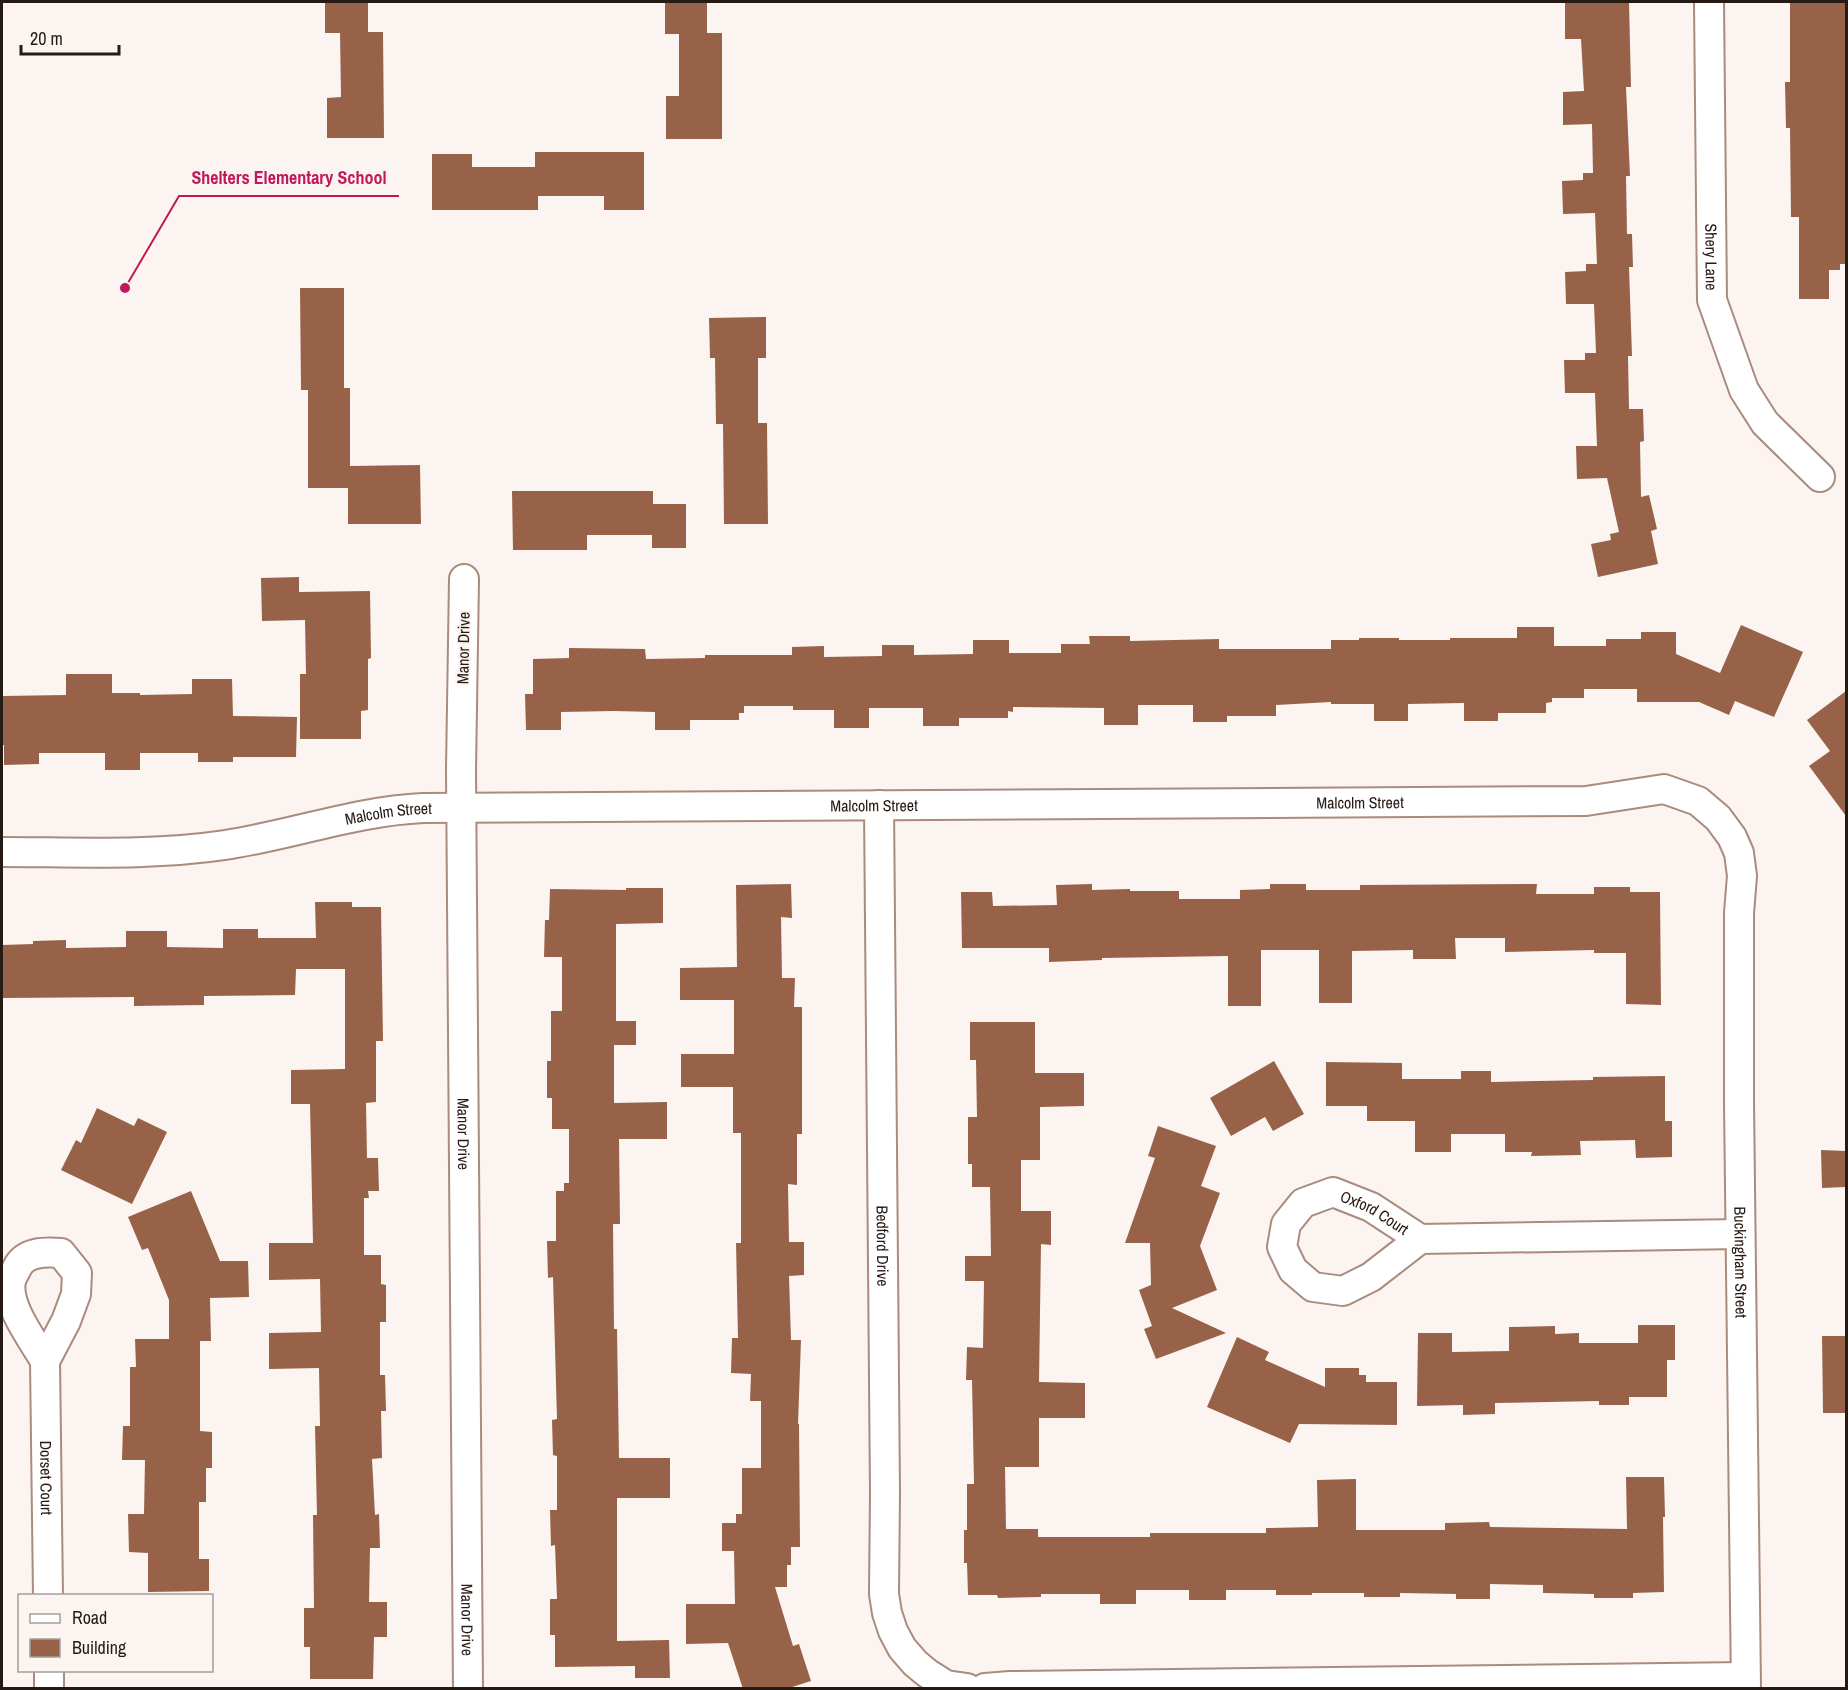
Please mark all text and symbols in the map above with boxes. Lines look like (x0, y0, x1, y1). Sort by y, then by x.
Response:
scale bar (21, 18, 118, 56)
text: 20 m (30, 26, 63, 51)
callout: Shelters Elementary School (179, 160, 399, 196)
text: Shelters Elementary School (191, 165, 387, 190)
street label: Shery Lane (1700, 223, 1723, 291)
street label: Manor Drive (451, 612, 475, 684)
street label: Malcolm Street (1316, 791, 1404, 814)
street label: Malcolm Street (830, 794, 918, 817)
street label: Malcolm Street (343, 797, 432, 830)
street label: Manor Drive (453, 1098, 475, 1170)
street label: Oxford Court (1337, 1185, 1413, 1240)
street label: Bedford Drive (871, 1205, 894, 1287)
street label: Buckingham Street (1729, 1206, 1753, 1319)
street label: Dorset Court (35, 1440, 58, 1515)
street label: Manor Drive (456, 1584, 479, 1656)
legend (18, 1594, 213, 1672)
text: Road (72, 1605, 107, 1630)
text: Building (72, 1635, 127, 1660)

